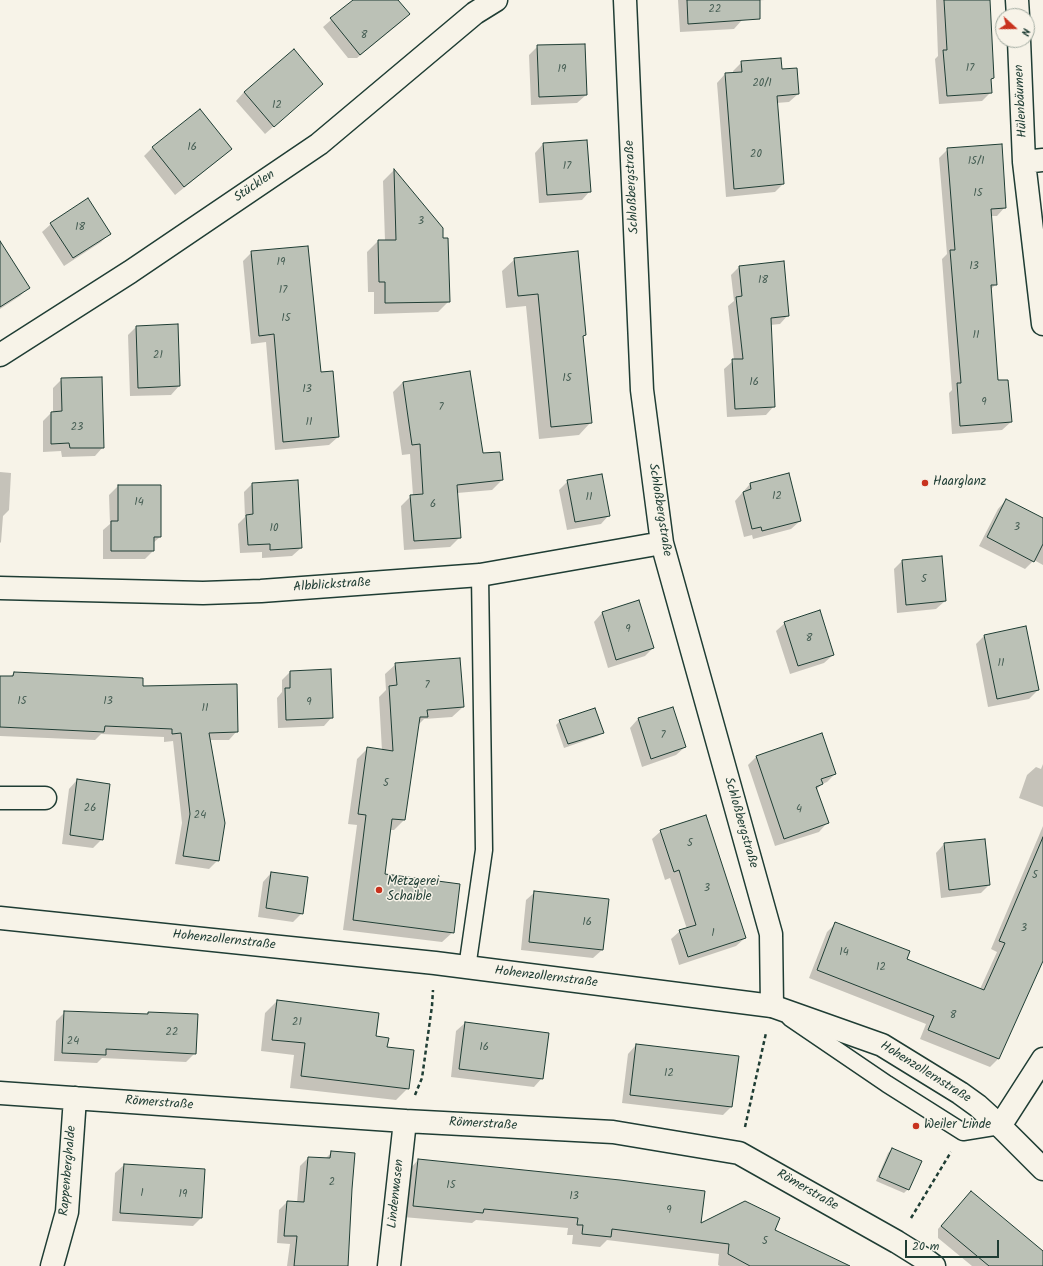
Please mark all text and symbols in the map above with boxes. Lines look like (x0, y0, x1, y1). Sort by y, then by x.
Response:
house number: 22 (709, 3, 721, 17)
north arrow (995, 8, 1035, 48)
text: N (1016, 25, 1035, 38)
house number: 8 (361, 29, 367, 43)
house number: 17 (966, 62, 974, 76)
house number: 19 (558, 63, 566, 77)
street label: Hülenbäumen (1012, 64, 1032, 138)
house number: 20/1 (752, 77, 772, 91)
house number: 12 (272, 99, 282, 113)
street label: Schloßbergstraße (623, 140, 643, 234)
house number: 16 (187, 141, 197, 155)
house number: 20 (750, 148, 762, 162)
house number: 15/1 (968, 155, 984, 169)
house number: 17 (563, 160, 571, 174)
street label: Stücklen (232, 168, 278, 206)
house number: 15 (973, 187, 983, 201)
house number: 3 (418, 215, 424, 229)
house number: 18 (75, 221, 85, 235)
house number: 19 (277, 256, 285, 270)
house number: 13 (969, 260, 979, 274)
house number: 18 (758, 274, 768, 288)
house number: 17 (279, 284, 287, 298)
house number: 15 (281, 312, 291, 326)
house number: 11 (973, 329, 979, 343)
house number: 21 (153, 349, 163, 363)
house number: 15 (562, 372, 572, 386)
house number: 16 (749, 376, 759, 390)
house number: 13 (302, 383, 312, 397)
house number: 9 (981, 396, 987, 410)
house number: 7 (438, 401, 444, 415)
house number: 11 (306, 416, 312, 430)
house number: 23 (71, 421, 83, 435)
street label: Schloßbergstraße (644, 462, 674, 558)
place label: Haarglanz (933, 475, 986, 491)
marker: Haarglanz (920, 478, 930, 488)
house number: 12 (772, 490, 782, 504)
house number: 11 (586, 491, 592, 505)
house number: 14 (134, 496, 144, 510)
house number: 6 (430, 498, 436, 512)
house number: 3 (1014, 521, 1020, 535)
house number: 10 (270, 522, 278, 536)
house number: 5 (921, 573, 927, 587)
street label: Albblickstraße (293, 576, 371, 596)
house number: 9 (625, 623, 631, 637)
house number: 8 (806, 632, 812, 646)
house number: 11 (998, 657, 1004, 671)
house number: 7 (424, 679, 430, 693)
house number: 15 (17, 695, 27, 709)
house number: 13 (103, 695, 113, 709)
house number: 9 (306, 696, 312, 710)
house number: 11 (202, 702, 208, 716)
house number: 7 (660, 729, 666, 743)
street label: Schloßbergstraße (720, 776, 760, 870)
house number: 5 (383, 777, 389, 791)
house number: 26 (84, 802, 96, 816)
house number: 4 (796, 803, 802, 817)
house number: 24 (194, 809, 206, 823)
house number: 5 (687, 837, 693, 851)
house number: 5 (1032, 869, 1038, 883)
place label: Metzgerei Schaible (387, 875, 439, 906)
house number: 3 (704, 882, 710, 896)
marker: Metzgerei Schaible (374, 885, 384, 895)
house number: 16 (582, 916, 592, 930)
house number: 3 (1021, 922, 1027, 936)
house number: 1 (711, 927, 715, 941)
street label: Hohenzollernstraße (172, 928, 276, 954)
house number: 14 (839, 946, 849, 960)
house number: 12 (876, 961, 886, 975)
street label: Hohenzollernstraße (494, 964, 598, 992)
house number: 8 (950, 1009, 956, 1023)
house number: 21 (292, 1016, 302, 1030)
house number: 22 (166, 1026, 178, 1040)
house number: 24 (67, 1035, 79, 1049)
street label: Hohenzollernstraße (877, 1039, 973, 1107)
house number: 16 (479, 1041, 489, 1055)
house number: 12 (664, 1067, 674, 1081)
street label: Römerstraße (124, 1094, 194, 1114)
street label: Römerstraße (448, 1115, 518, 1135)
place label: Weiler Linde (924, 1118, 991, 1134)
marker: Weiler Linde (911, 1121, 921, 1131)
street label: Rappenberghalde (57, 1125, 81, 1217)
street label: Lindenwasen (386, 1159, 408, 1229)
street label: Römerstraße (773, 1167, 841, 1215)
house number: 2 (329, 1176, 335, 1190)
house number: 15 (446, 1179, 456, 1193)
house number: 1 (140, 1187, 144, 1201)
house number: 19 (179, 1188, 187, 1202)
house number: 13 (569, 1190, 579, 1204)
house number: 9 (666, 1204, 672, 1218)
scale bar (907, 1232, 1001, 1258)
house number: 5 (762, 1235, 768, 1249)
text: 20 m (912, 1237, 939, 1256)

